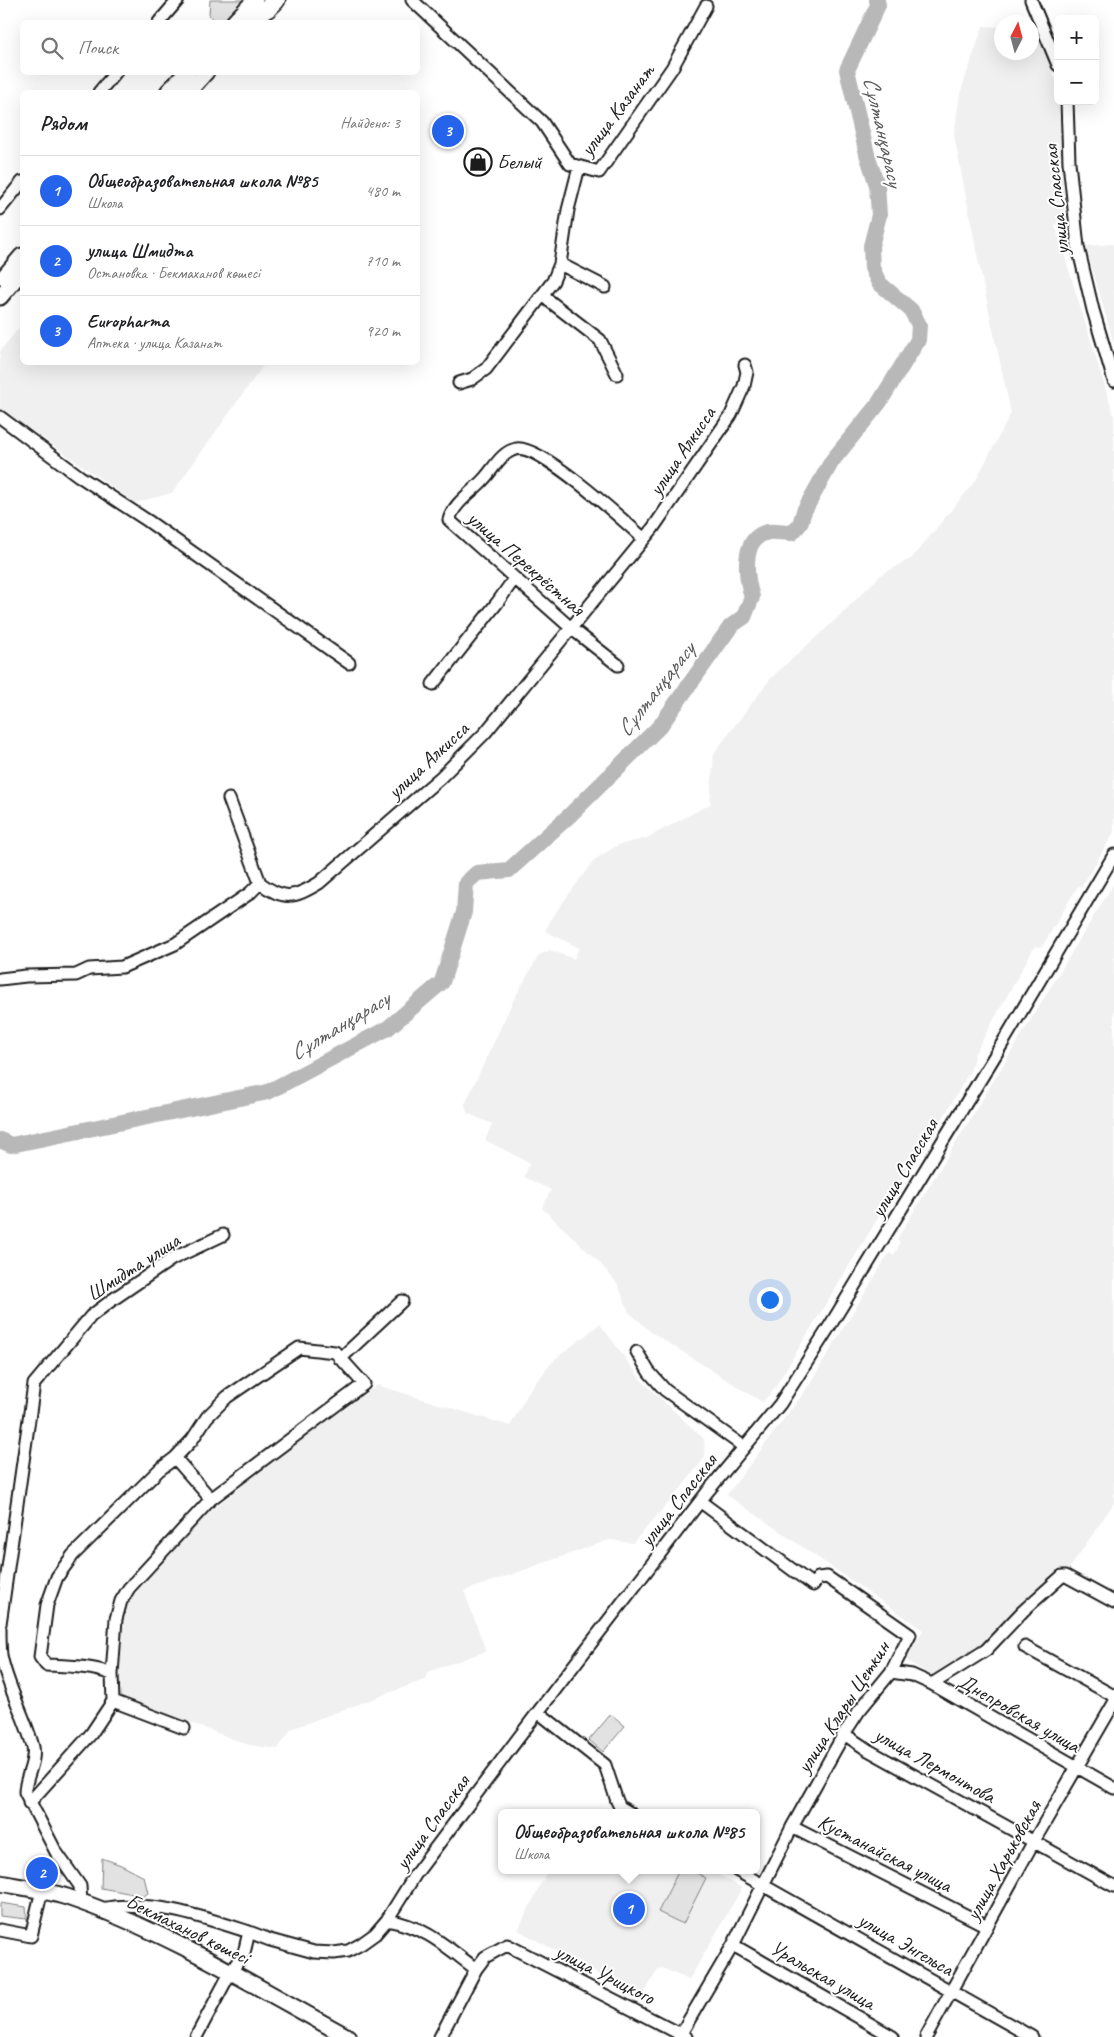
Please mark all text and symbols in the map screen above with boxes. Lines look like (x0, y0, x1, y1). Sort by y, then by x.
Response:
north arrow (994, 15, 1039, 60)
map controls (1054, 15, 1099, 105)
button: + (1054, 15, 1099, 60)
search box (20, 20, 420, 75)
icon: search (38, 34, 66, 62)
text: Поиск (78, 36, 118, 60)
street label: улица Казанат (573, 58, 661, 163)
button: − (1054, 60, 1099, 105)
water label: Сұлтанқарасу (857, 74, 910, 192)
text: Рядом (40, 110, 87, 136)
pin: 3 (432, 112, 464, 150)
text: Найдено: 3 (340, 113, 400, 133)
street label: улица Спасская (1037, 142, 1075, 258)
shop icon: Белый (463, 147, 493, 177)
place label: Белый (497, 149, 543, 175)
text: Общеобразовательная школа №85 (87, 169, 318, 193)
text: 1 (52, 181, 60, 201)
text: 480 m (366, 181, 400, 201)
text: Школа (87, 193, 122, 213)
text: улица Шмидта (87, 239, 193, 263)
text: 2 (52, 251, 60, 271)
text: 710 m (366, 251, 400, 271)
text: Остановка · Бекмаханов көшесі (87, 263, 260, 283)
text: Europharma (87, 309, 169, 333)
text: 3 (52, 321, 60, 341)
text: 920 m (366, 321, 400, 341)
text: Аптека · улица Казанат (87, 333, 222, 353)
street label: улица Алкисса (642, 400, 722, 502)
street label: улица Перекрёстная (461, 504, 591, 622)
water label: Сұлтанқарасу (611, 634, 703, 742)
street label: улица Алкисса (380, 715, 475, 806)
water label: Сұлтанқарасу (285, 983, 397, 1066)
street label: улица Спасская (863, 1112, 945, 1224)
street label: Шмидта улица (82, 1226, 186, 1307)
your location (757, 1287, 783, 1313)
street label: улица Спасская (632, 1447, 723, 1553)
street label: улица Клары Цеткин (790, 1635, 896, 1780)
street label: Днепровская улица (953, 1668, 1086, 1759)
street label: улица Лермонтова (868, 1720, 1001, 1810)
street label: улица Спасская (388, 1768, 476, 1876)
street label: улица Харьковская (958, 1794, 1047, 1926)
street label: Кустанайская улица (814, 1808, 958, 1899)
popup (498, 1809, 760, 1874)
text: Общеобразовательная школа №85 (514, 1820, 744, 1844)
text: Школа (514, 1844, 549, 1864)
pin: 2 (26, 1854, 58, 1892)
street label: Бекмаханов көшесі (122, 1888, 257, 1972)
pin: 1 (613, 1890, 645, 1928)
street label: улица Энгельса (852, 1905, 960, 1982)
street label: Уральская улица (766, 1935, 882, 2017)
street label: улица Урицкого (549, 1937, 660, 2011)

